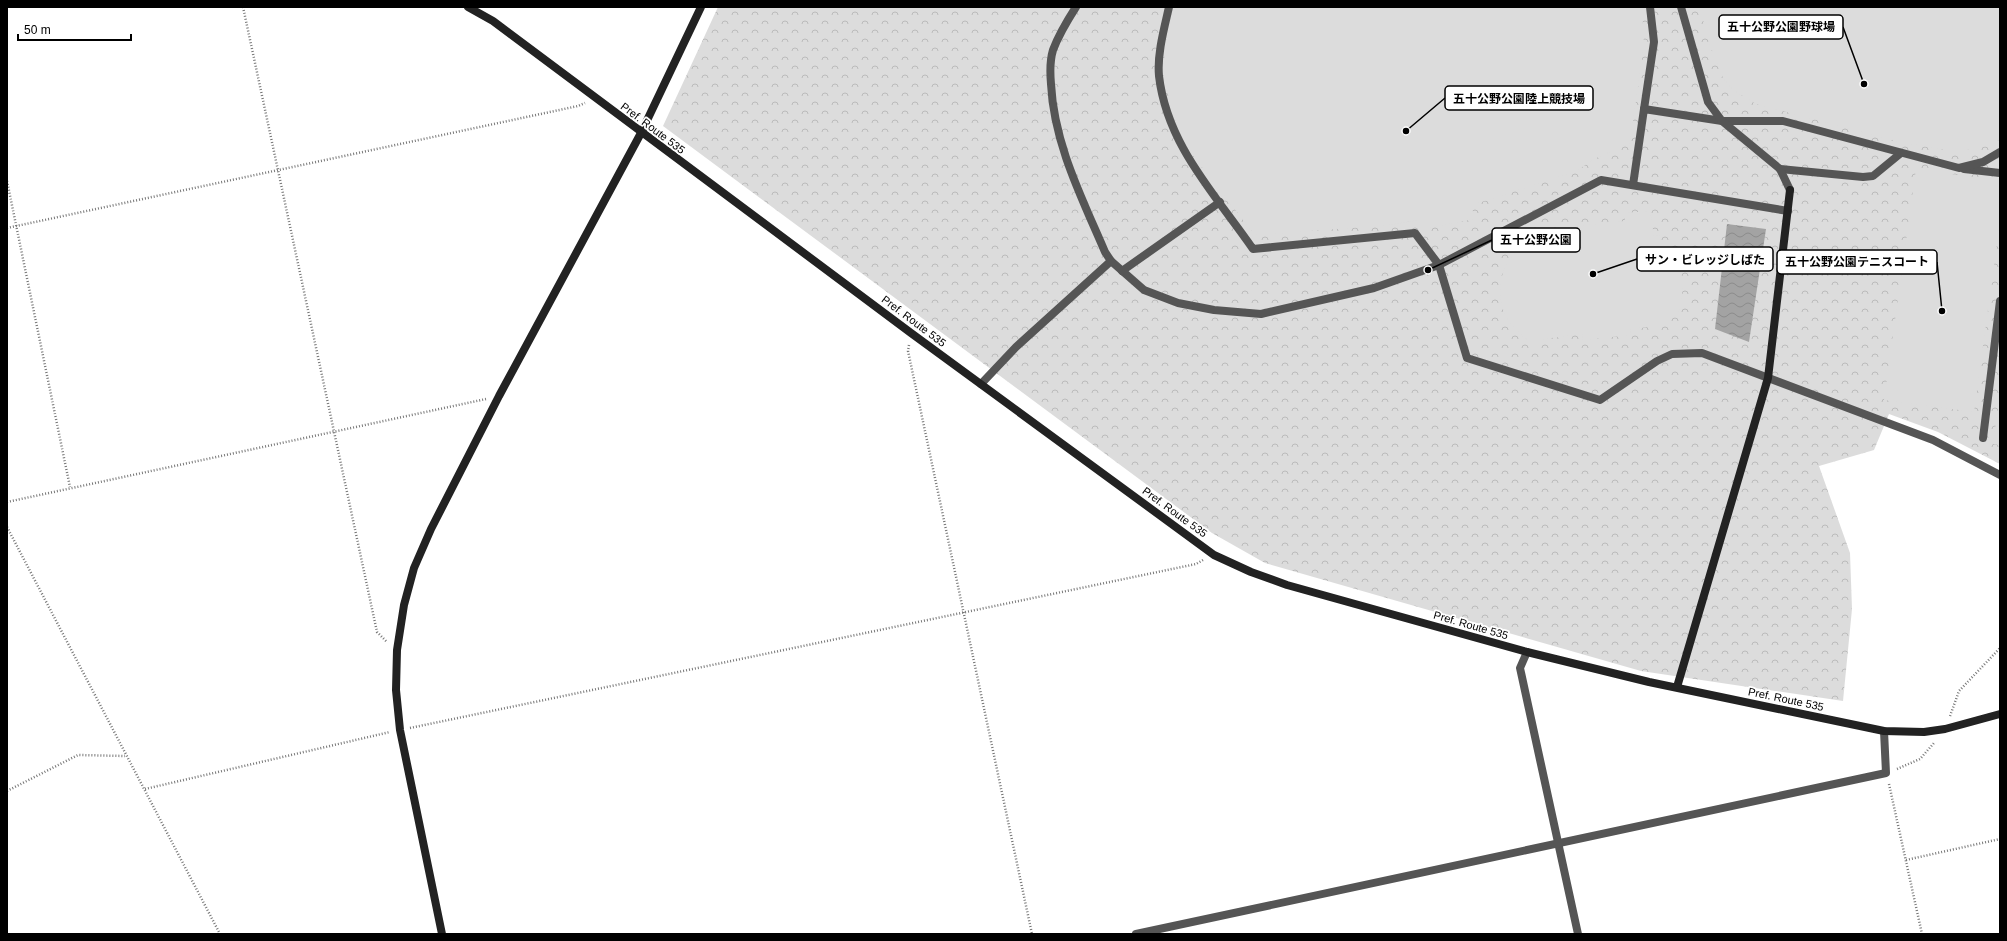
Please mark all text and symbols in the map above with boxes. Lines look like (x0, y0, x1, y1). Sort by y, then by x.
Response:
callout: 五十公野公園野球場 (1719, 15, 1843, 39)
scale bar (18, 16, 131, 42)
text: 五十公野公園野球場 (1727, 20, 1835, 34)
text: 50 m (24, 23, 51, 37)
callout: 五十公野公園陸上競技場 (1445, 86, 1593, 110)
text: 五十公野公園陸上競技場 (1453, 92, 1585, 106)
street label: Pref. Route 535 (619, 100, 687, 156)
callout: 五十公野公園 (1492, 228, 1580, 252)
text: 五十公野公園 (1500, 233, 1572, 247)
callout: サン・ビレッジしばた (1637, 247, 1773, 271)
callout: 五十公野公園テニスコート (1777, 250, 1937, 274)
text: サン・ビレッジしばた (1645, 253, 1765, 267)
text: 五十公野公園テニスコート (1785, 255, 1929, 269)
street label: Pref. Route 535 (880, 293, 948, 349)
street label: Pref. Route 535 (1140, 484, 1210, 540)
street label: Pref. Route 535 (1432, 609, 1510, 641)
street label: Pref. Route 535 (1747, 685, 1825, 713)

